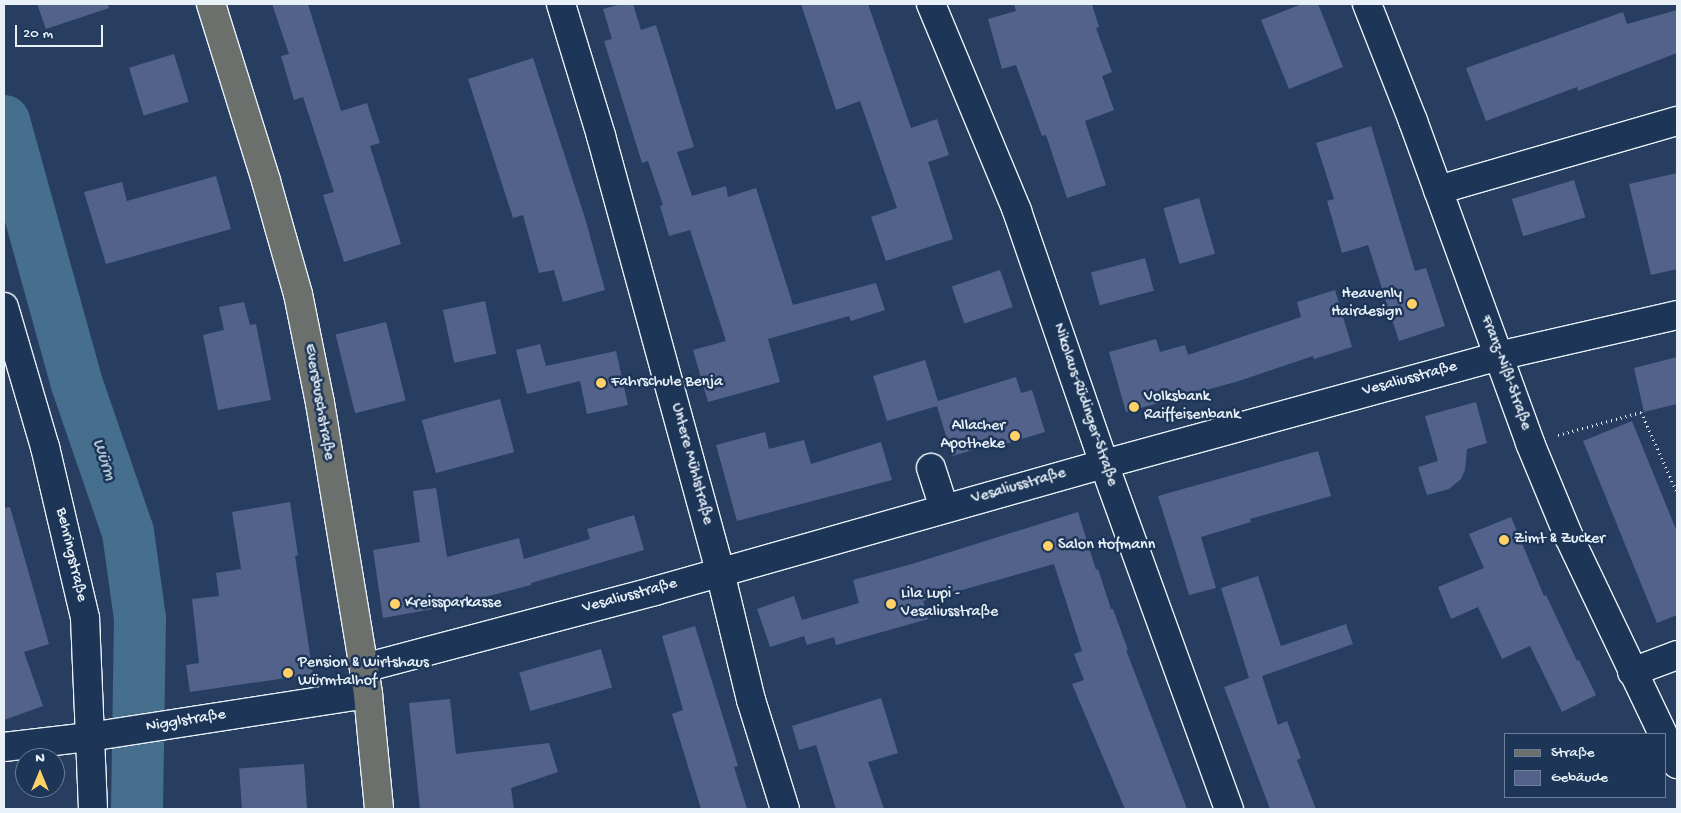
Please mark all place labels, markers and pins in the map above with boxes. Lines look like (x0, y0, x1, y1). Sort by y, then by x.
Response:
place label: Heavenly Hairdesign (1331, 285, 1402, 323)
marker: Heavenly Hairdesign (1406, 298, 1418, 310)
place label: Fahrschule Benja (611, 373, 723, 393)
marker: Fahrschule Benja (595, 377, 607, 389)
place label: Volksbank Raiffeisenbank (1144, 388, 1240, 426)
marker: Volksbank Raiffeisenbank (1128, 401, 1140, 413)
place label: Allacher Apotheke (941, 417, 1005, 455)
marker: Allacher Apotheke (1009, 430, 1021, 442)
place label: Zimt & Zucker (1514, 530, 1605, 550)
marker: Zimt & Zucker (1498, 534, 1510, 546)
place label: Salon Hofmann (1058, 536, 1155, 556)
marker: Salon Hofmann (1042, 540, 1054, 552)
place label: Lila Lupi - Vesaliusstraße (901, 585, 998, 623)
place label: Kreissparkasse (405, 594, 501, 614)
marker: Kreissparkasse (389, 598, 401, 610)
marker: Lila Lupi - Vesaliusstraße (885, 598, 897, 610)
place label: Pension & Wirtshaus Würmtalhof (298, 654, 429, 692)
marker: Pension & Wirtshaus Würmtalhof (282, 667, 294, 679)

